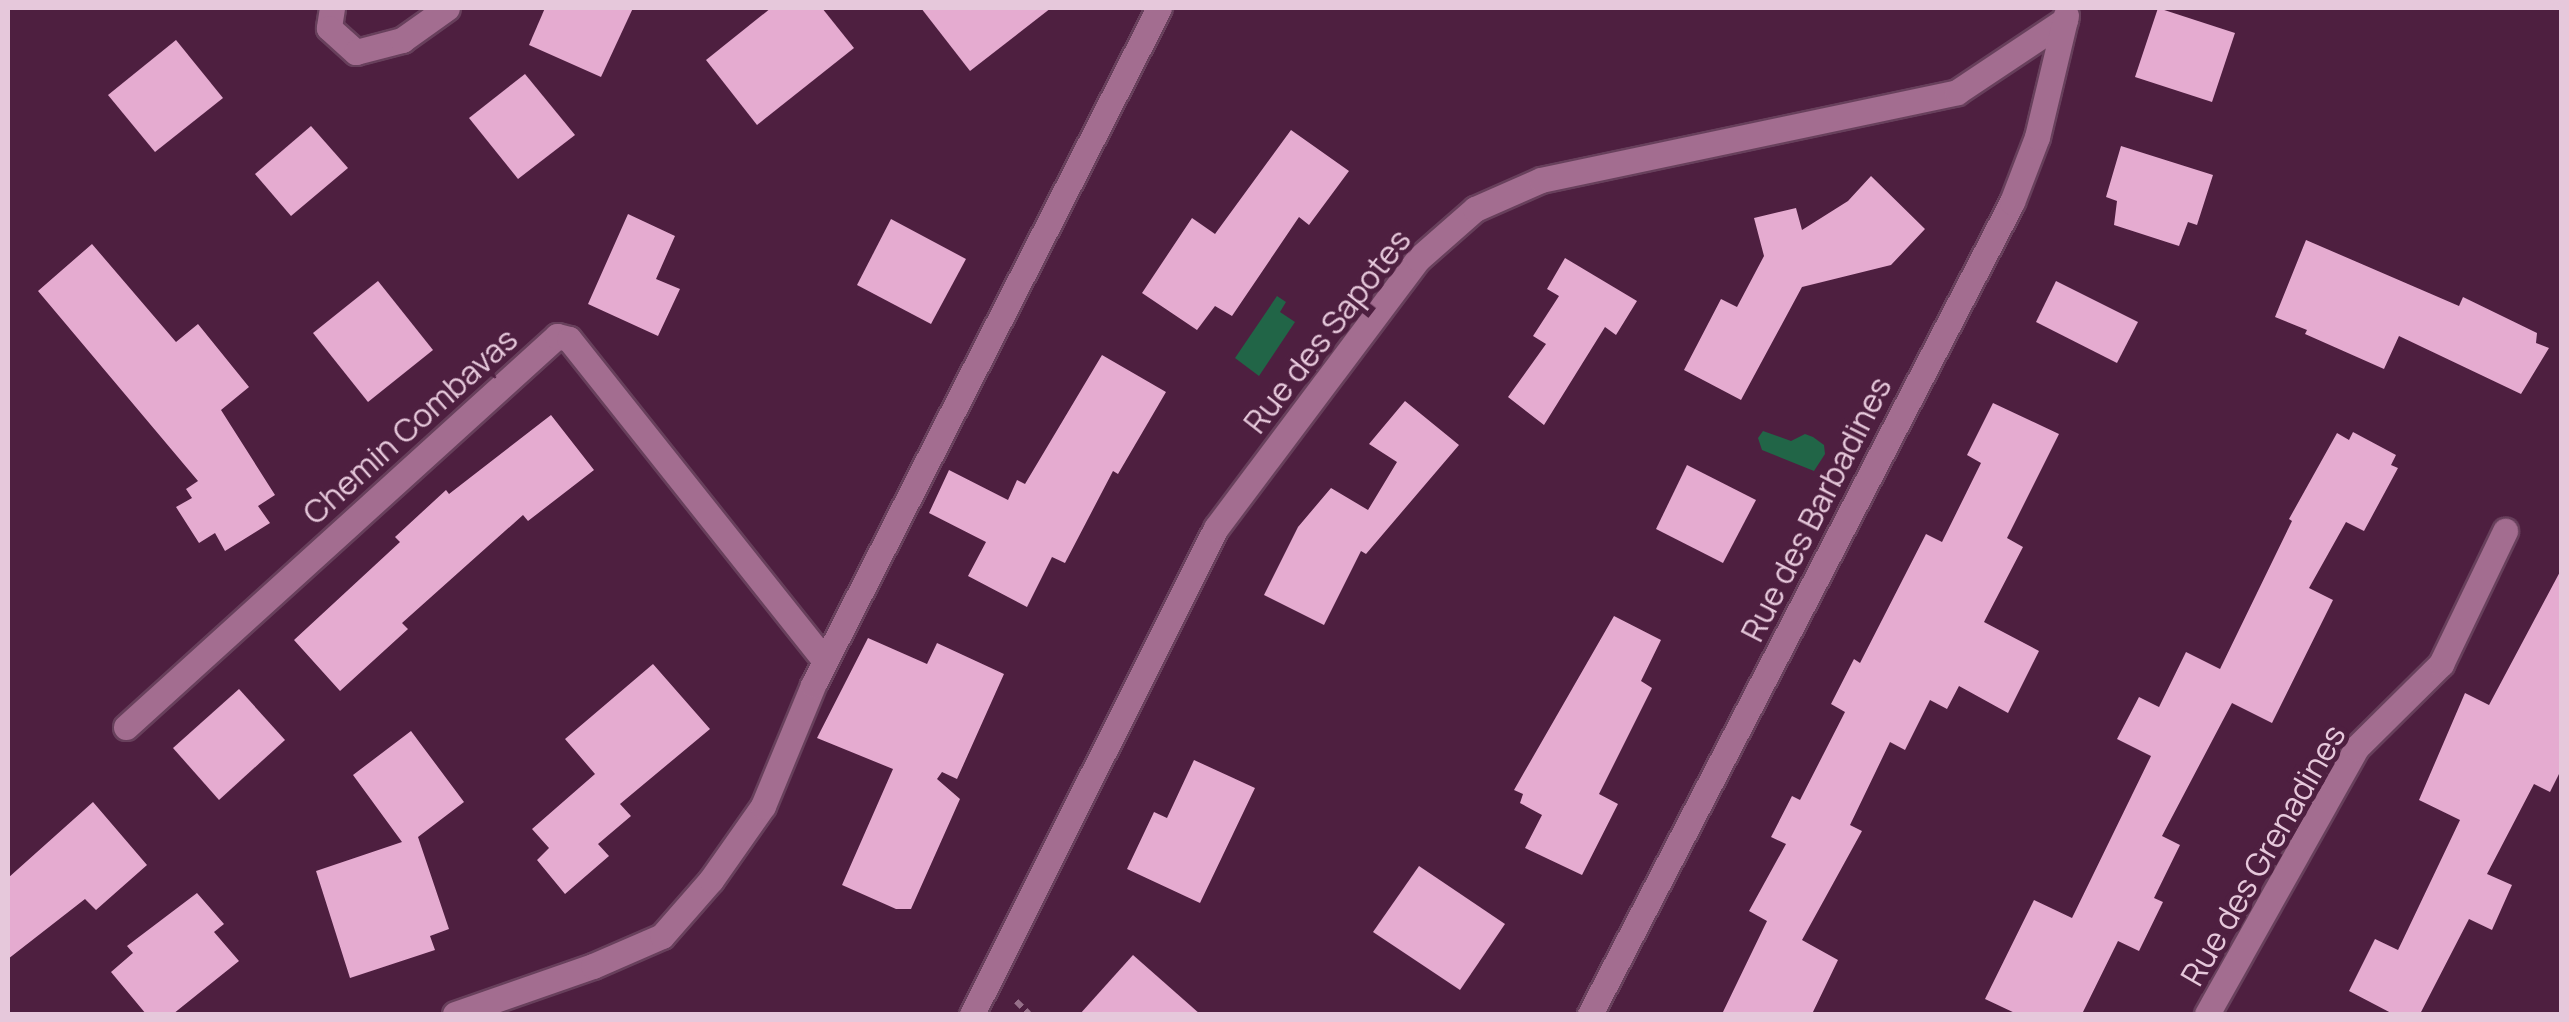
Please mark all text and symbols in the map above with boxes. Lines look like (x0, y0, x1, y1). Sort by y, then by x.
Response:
street label: Rue des Sapotes (1235, 221, 1419, 441)
street label: Chemin Combavas (295, 320, 525, 532)
street label: Rue des Barbadines (1733, 370, 1899, 648)
street label: Rue des Grenadines (2173, 718, 2353, 992)

